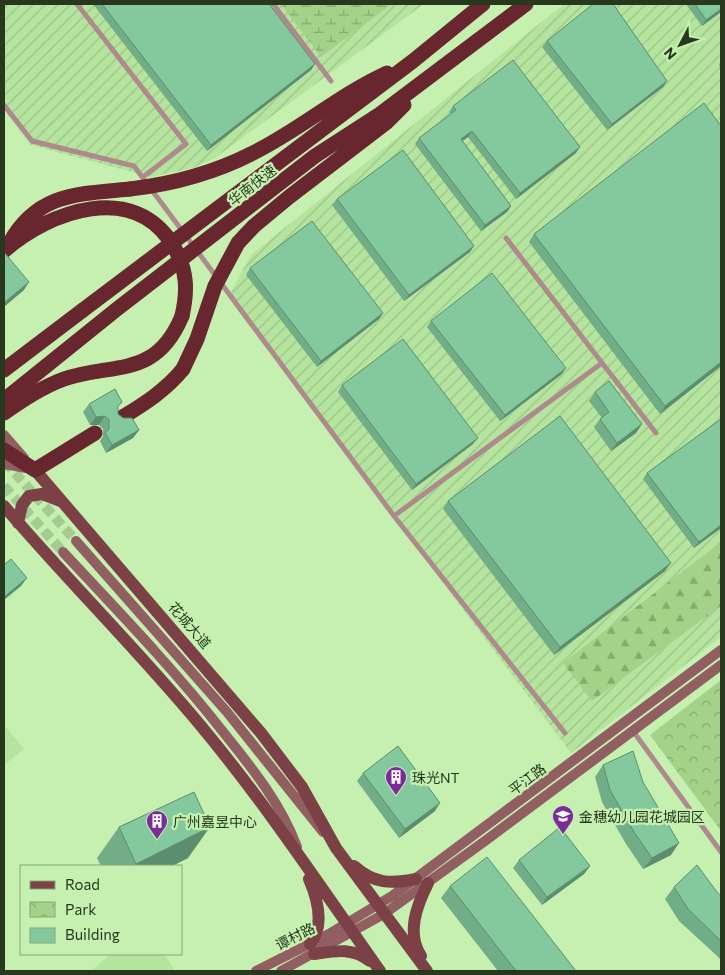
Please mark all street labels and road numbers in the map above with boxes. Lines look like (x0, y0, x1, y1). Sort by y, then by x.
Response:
street label: 华南快速 (225, 161, 279, 209)
street label: 花城大道 (165, 598, 215, 652)
street label: 平江路 (505, 760, 549, 798)
street label: 谭村路 (272, 919, 318, 953)

